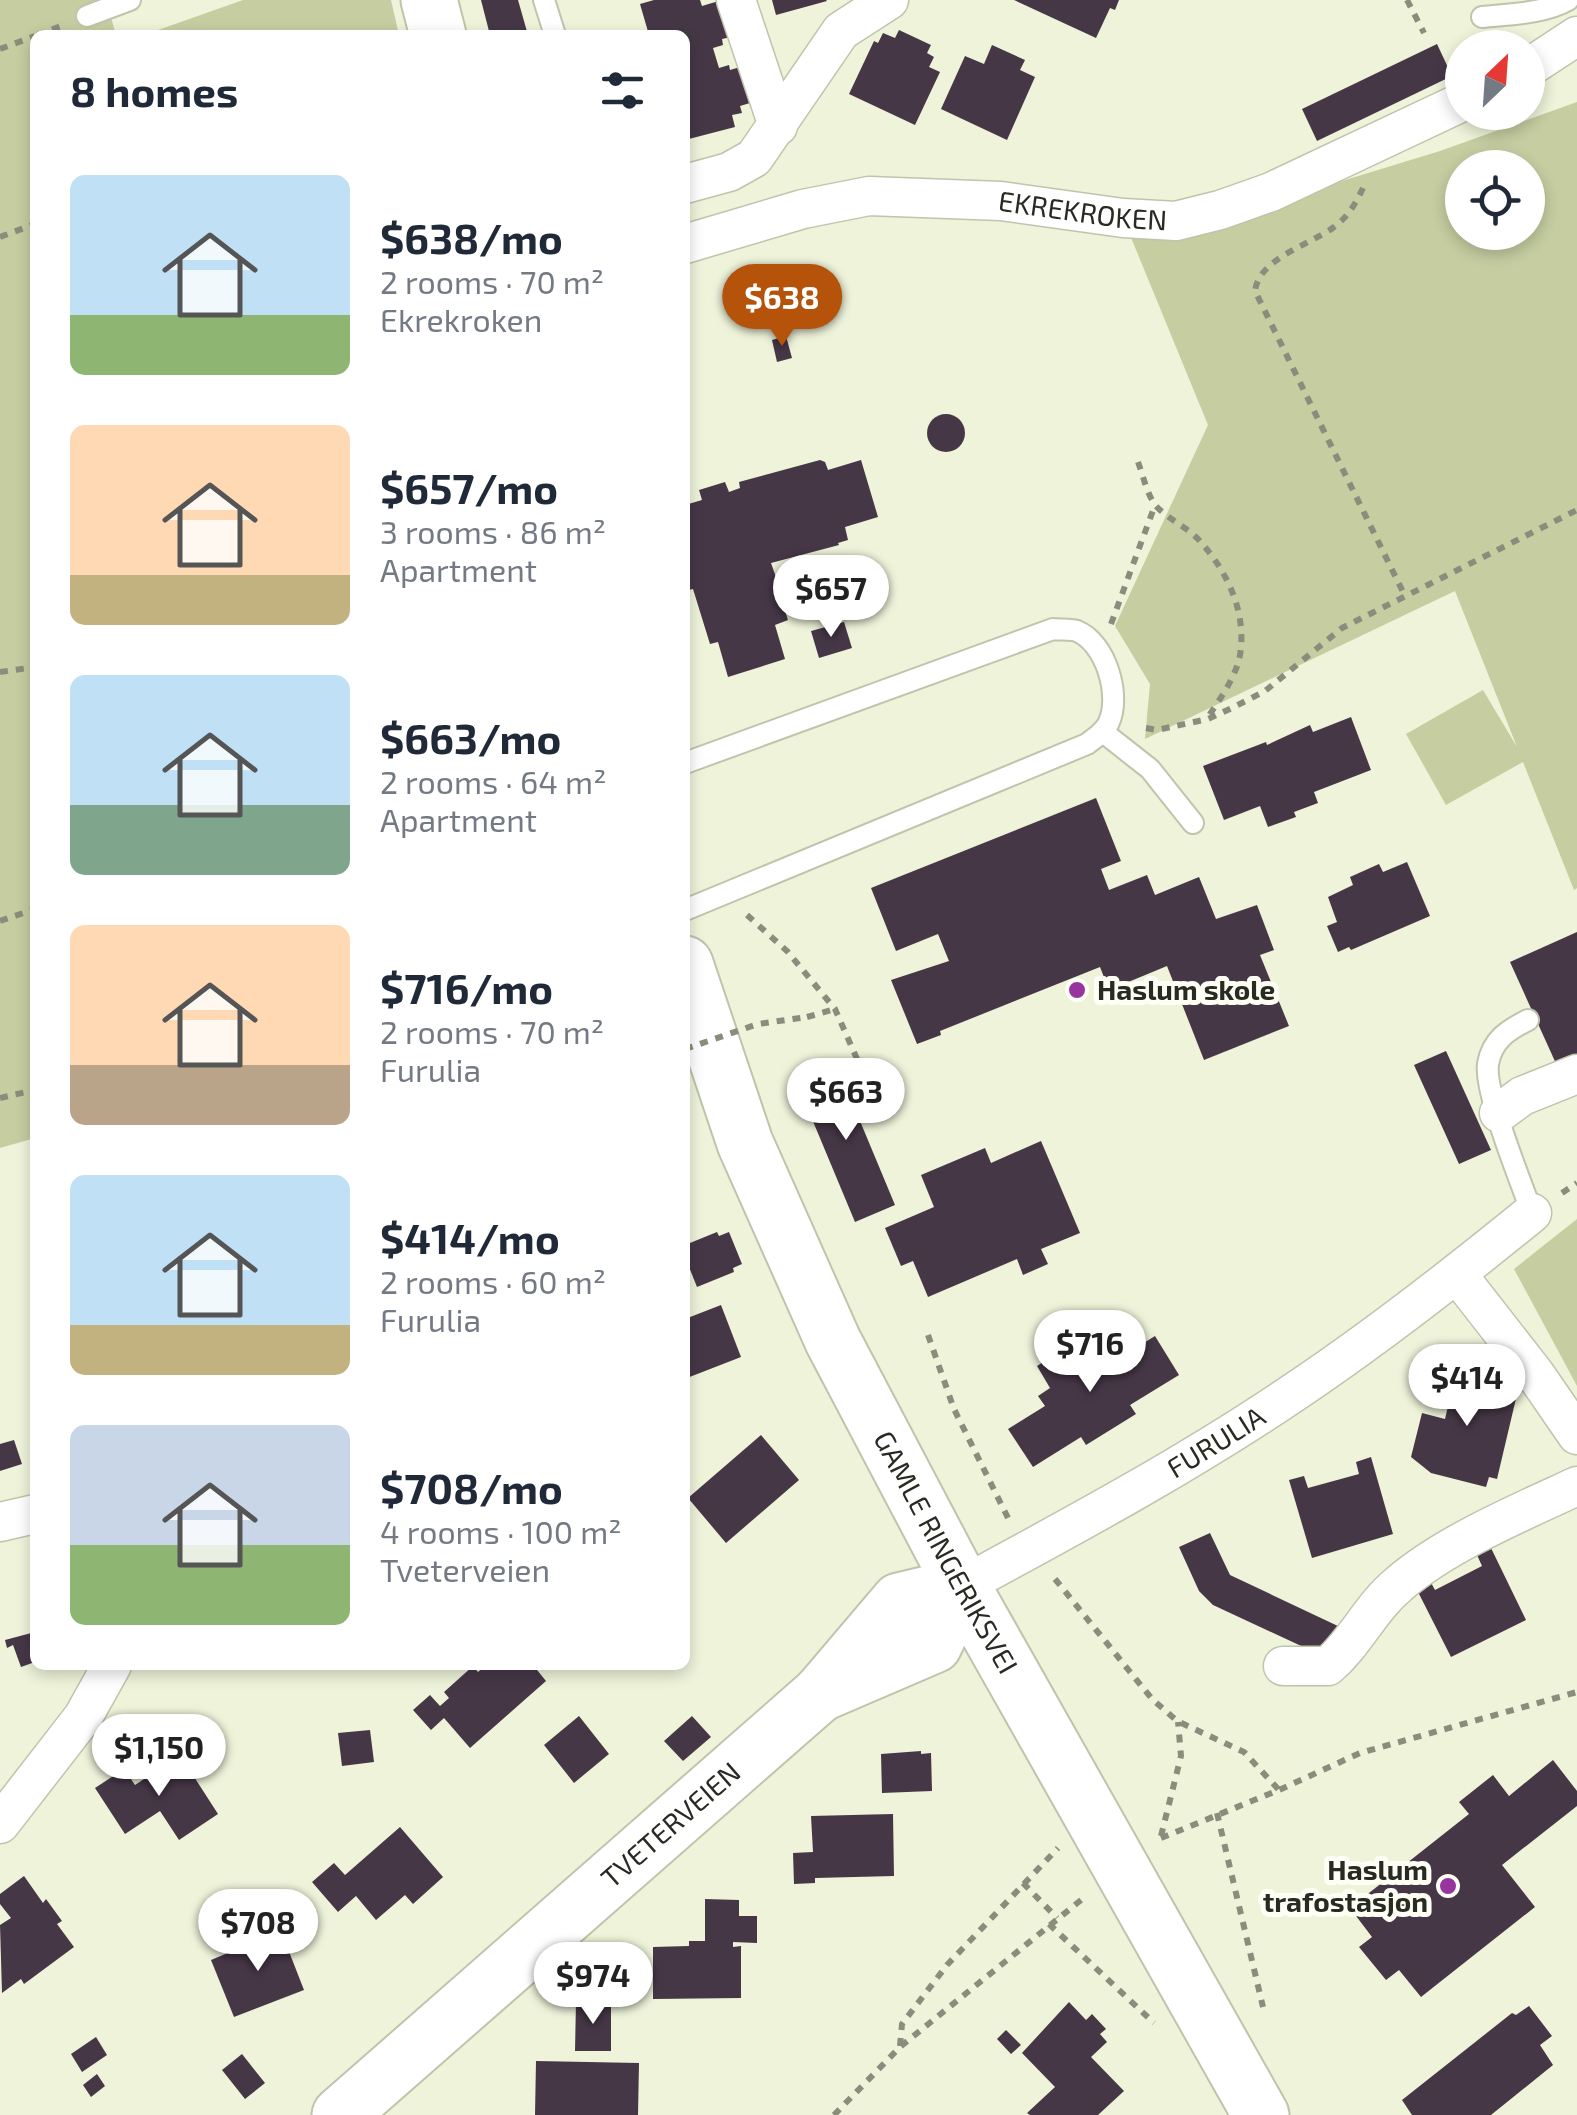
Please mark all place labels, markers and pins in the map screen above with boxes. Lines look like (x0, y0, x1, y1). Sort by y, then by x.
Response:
pin: $638 (723, 264, 841, 349)
pin: $657 (772, 555, 890, 640)
place label: Haslum skole (1097, 972, 1275, 1006)
marker: Haslum skole (1066, 979, 1088, 1001)
pin: $663 (787, 1058, 905, 1143)
pin: $716 (1031, 1310, 1149, 1395)
pin: $414 (1408, 1344, 1526, 1429)
pin: $1,150 (78, 1714, 240, 1799)
place label: Haslum trafostasjon (1263, 1852, 1428, 1918)
marker: Haslum trafostasjon (1437, 1875, 1459, 1897)
pin: $708 (199, 1889, 317, 1974)
pin: $974 (534, 1942, 652, 2027)

